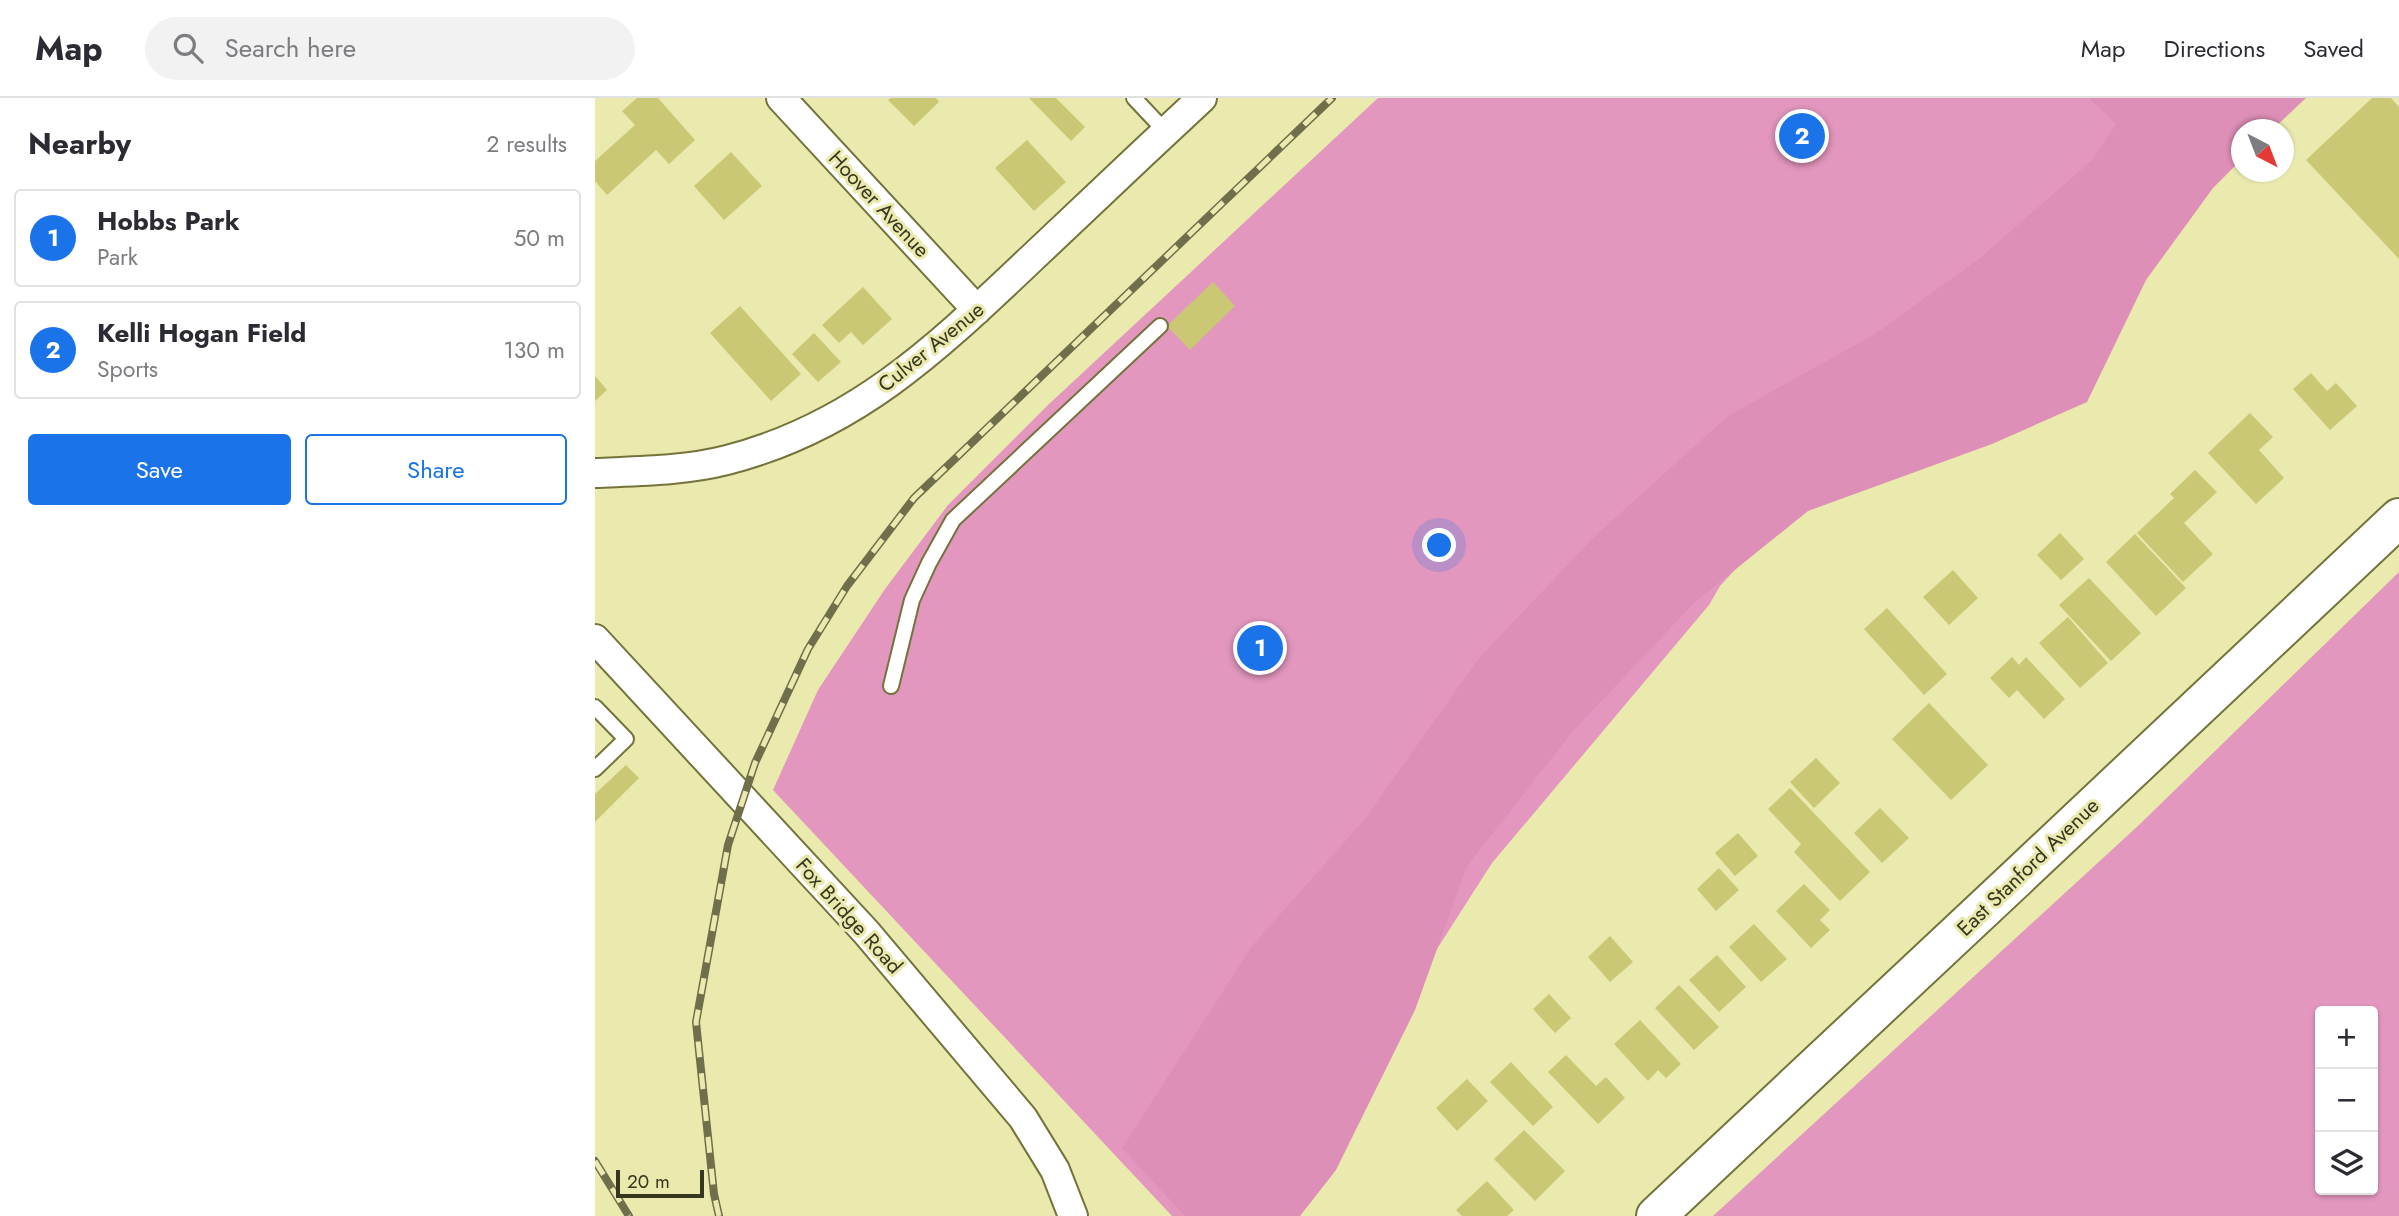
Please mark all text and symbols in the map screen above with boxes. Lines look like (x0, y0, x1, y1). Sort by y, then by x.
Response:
search box (145, 17, 635, 80)
text: Map (35, 25, 103, 72)
icon: search (169, 29, 207, 67)
text: Search here (225, 29, 356, 67)
text: Map (2081, 31, 2126, 66)
text: Directions (2164, 31, 2265, 66)
text: Saved (2303, 31, 2364, 66)
pin: 2 (1779, 110, 1825, 162)
north arrow (2231, 119, 2294, 182)
text: Nearby (28, 122, 131, 165)
text: 2 results (486, 127, 567, 161)
street label: Hoover Avenue (822, 144, 937, 264)
text: Hobbs Park (97, 202, 240, 240)
text: 1 (47, 221, 59, 255)
text: 50 m (513, 221, 565, 255)
text: Park (97, 240, 138, 274)
street label: Culver Avenue (871, 295, 991, 399)
text: Kelli Hogan Field (97, 314, 306, 352)
text: 2 (45, 333, 61, 367)
text: 130 m (503, 333, 565, 367)
text: Sports (97, 352, 158, 386)
button: Save (28, 434, 291, 505)
button: Share (305, 434, 567, 505)
your location (1422, 528, 1456, 562)
pin: 1 (1237, 622, 1283, 674)
street label: East Stanford Avenue (1950, 791, 2106, 943)
street label: Fox Bridge Road (789, 851, 909, 981)
map controls (2315, 1006, 2378, 1195)
button: + (2315, 1006, 2378, 1069)
button: − (2315, 1069, 2378, 1132)
button: layers (2315, 1132, 2378, 1195)
scale bar (616, 1167, 703, 1199)
text: 20 m (627, 1168, 670, 1195)

